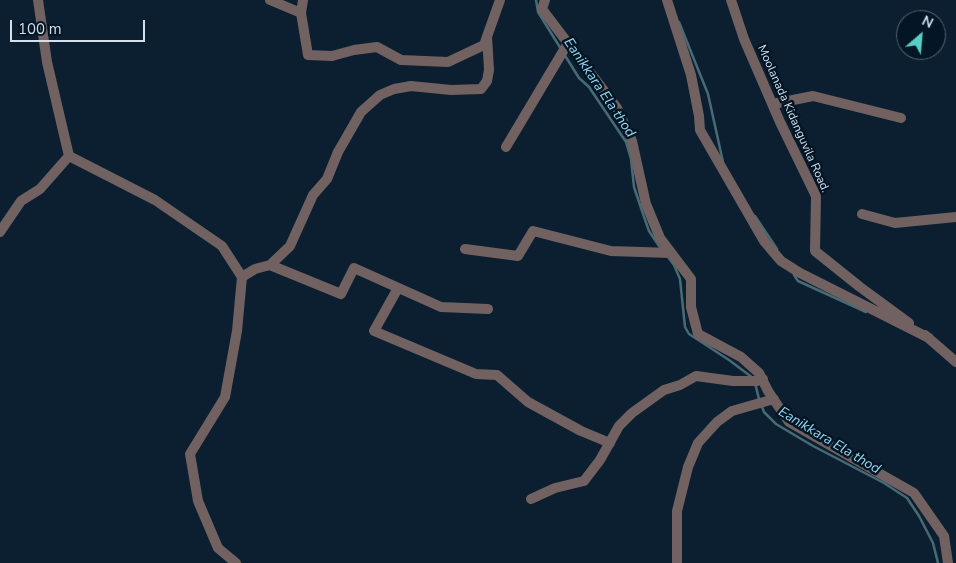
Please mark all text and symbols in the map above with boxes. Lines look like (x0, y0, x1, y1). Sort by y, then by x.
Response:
scale bar (12, 10, 148, 42)
north arrow (896, 10, 946, 60)
text: N (919, 11, 937, 33)
text: 100 m (18, 19, 62, 39)
water label: Eanikkara Ela thod (560, 35, 638, 141)
street label: Moolanada Kidanguvila Road. (754, 43, 832, 195)
water label: Eanikkara Ela thod (775, 404, 883, 478)

